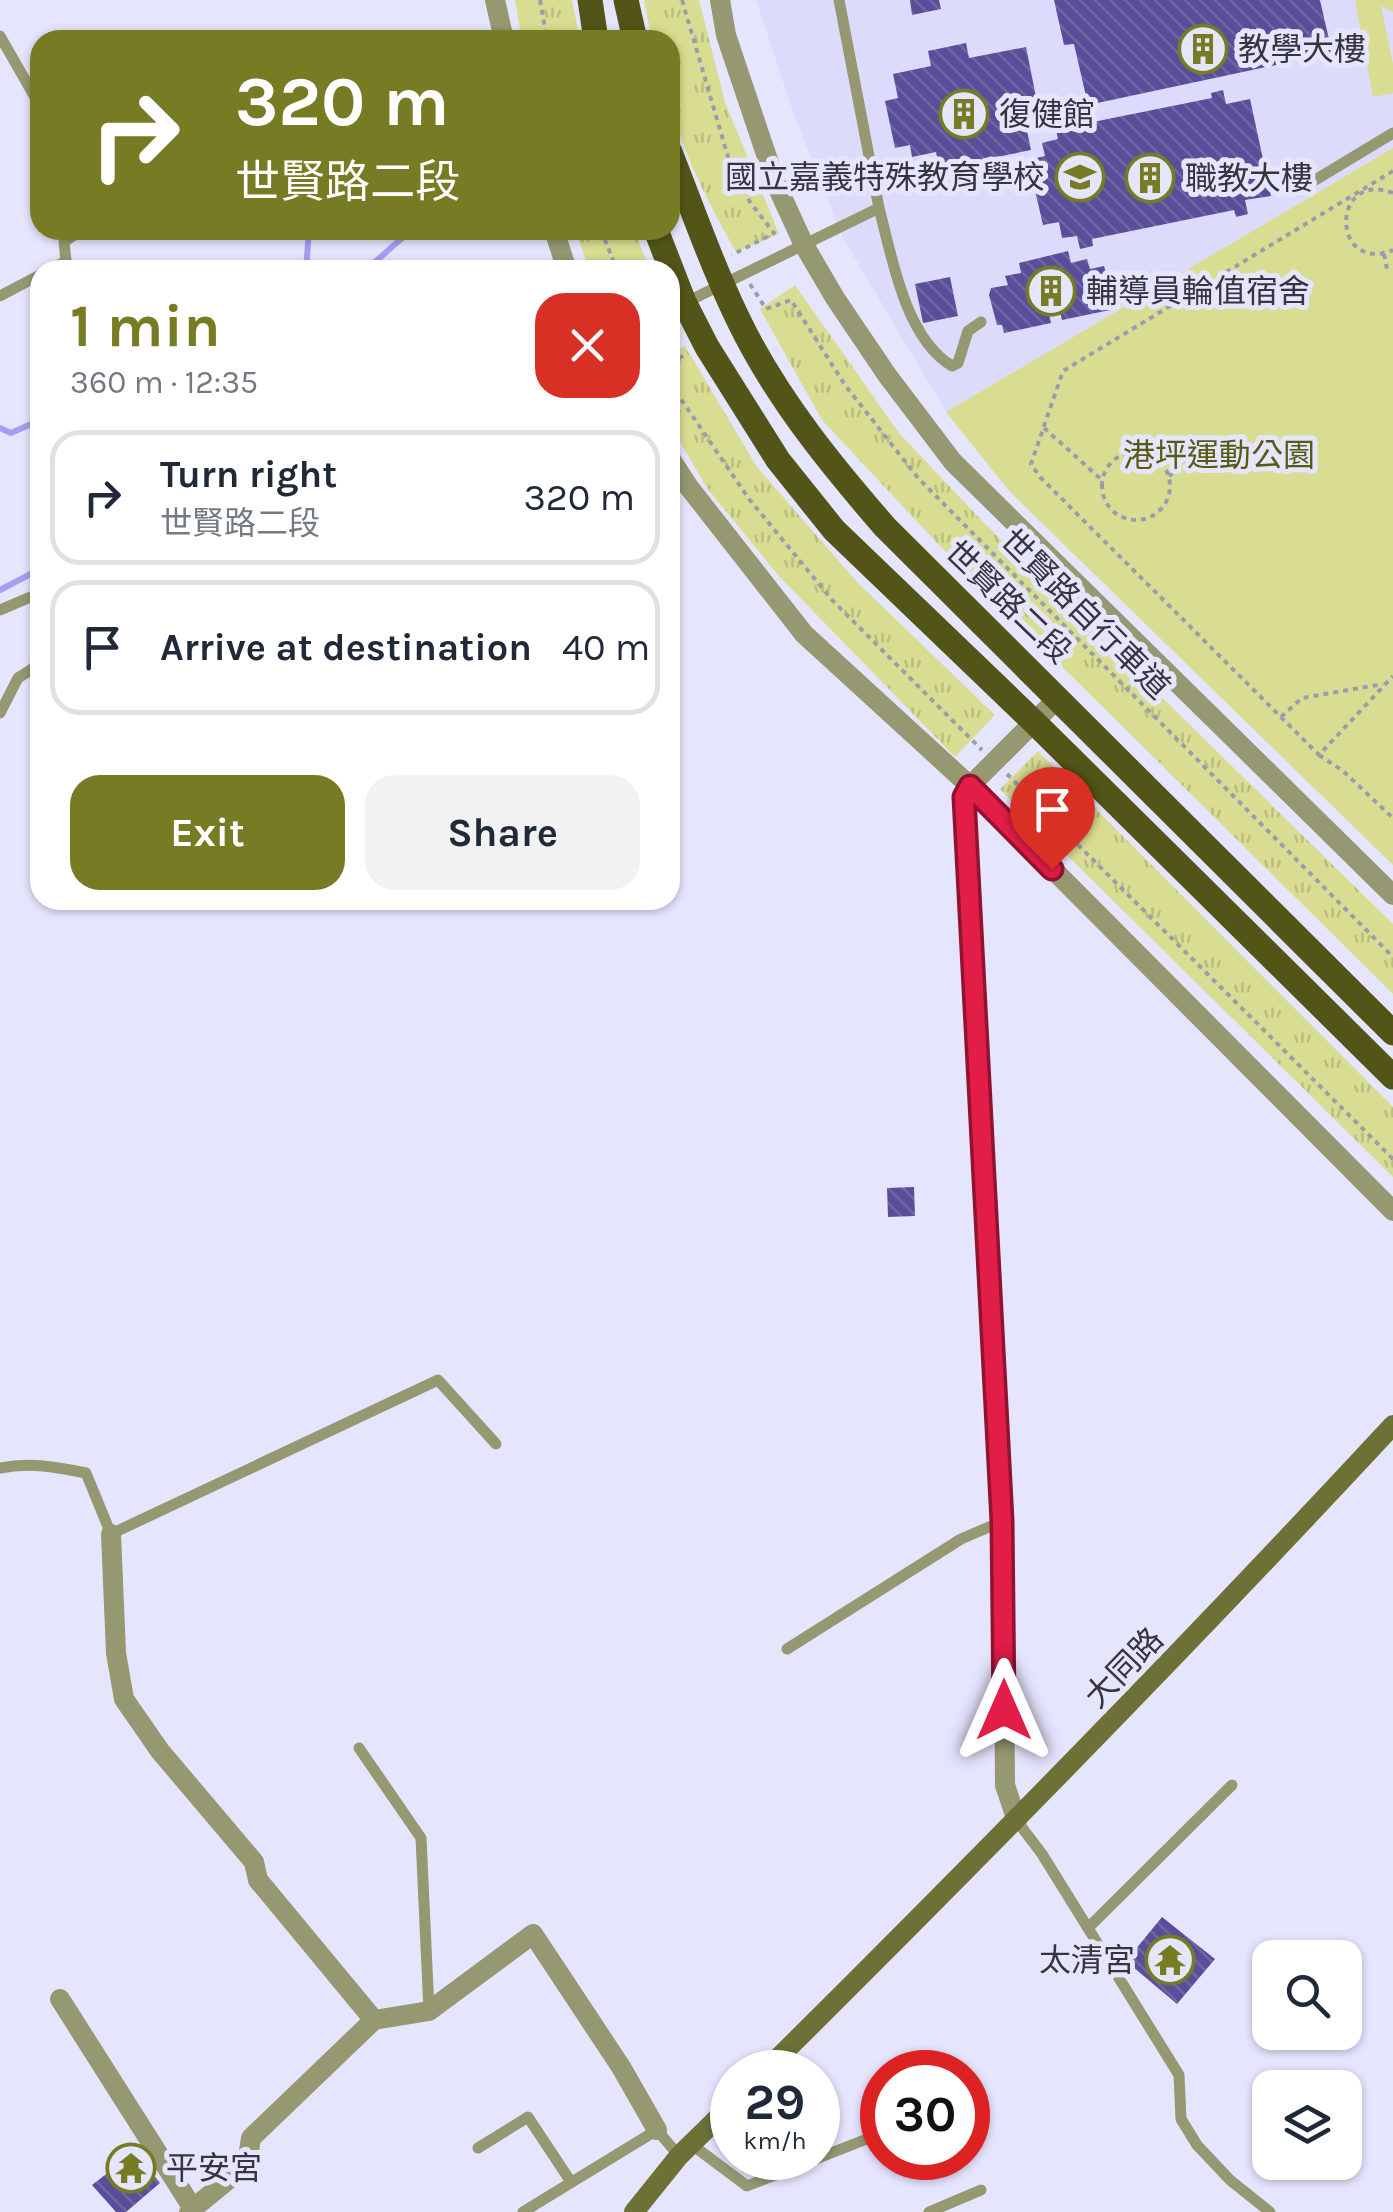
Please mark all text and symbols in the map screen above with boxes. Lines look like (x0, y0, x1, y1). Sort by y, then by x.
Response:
building icon: 教學大樓 (1177, 23, 1229, 75)
place label: 教學大樓 (1238, 31, 1366, 68)
text: 320 m (235, 61, 449, 143)
icon: right (70, 70, 200, 200)
building icon: 復健館 (938, 88, 990, 140)
place label: 復健館 (999, 96, 1095, 133)
school or university icon: 國立嘉義特殊教育學校 (1054, 151, 1106, 203)
building icon: 職教大樓 (1124, 152, 1176, 204)
text: 世賢路二段 (235, 156, 460, 208)
place label: 國立嘉義特殊教育學校 (725, 159, 1045, 196)
place label: 職教大樓 (1185, 160, 1313, 197)
building icon: 輔導員輪值宿舍 (1025, 265, 1077, 317)
place label: 輔導員輪值宿舍 (1086, 273, 1310, 310)
text: 1 min (70, 291, 221, 361)
button: close (535, 293, 640, 398)
text: 360 m · 12:35 (70, 364, 258, 401)
park label: 港坪運動公園 (1123, 437, 1315, 474)
text: Turn right (160, 452, 337, 497)
icon: right (75, 470, 130, 525)
text: 320 m (523, 475, 635, 520)
text: 世賢路二段 (160, 505, 320, 542)
street label: 世賢路自行車道 (993, 522, 1177, 706)
street label: 世賢路二段 (938, 533, 1078, 671)
icon: arrive (75, 620, 130, 675)
text: Arrive at destination (160, 625, 532, 670)
text: 40 m (562, 625, 650, 670)
pin (1010, 767, 1095, 870)
button: Exit (70, 775, 345, 890)
button: Share (365, 775, 640, 890)
icon: arrive (1025, 782, 1080, 837)
street label: 大同路 (1077, 1621, 1171, 1715)
position arrow (952, 1658, 1056, 1762)
temple icon: 太清宮 (1144, 1934, 1196, 1986)
map controls (1252, 1940, 1362, 2180)
button: search (1252, 1940, 1362, 2050)
place label: 太清宮 (1039, 1942, 1135, 1979)
speed limit sign: 30 (860, 2050, 990, 2180)
button: layers (1252, 2070, 1362, 2180)
text: 29 (745, 2073, 805, 2132)
text: km/h (743, 2126, 807, 2155)
temple icon: 平安宮 (105, 2142, 157, 2194)
place label: 平安宮 (166, 2150, 262, 2187)

